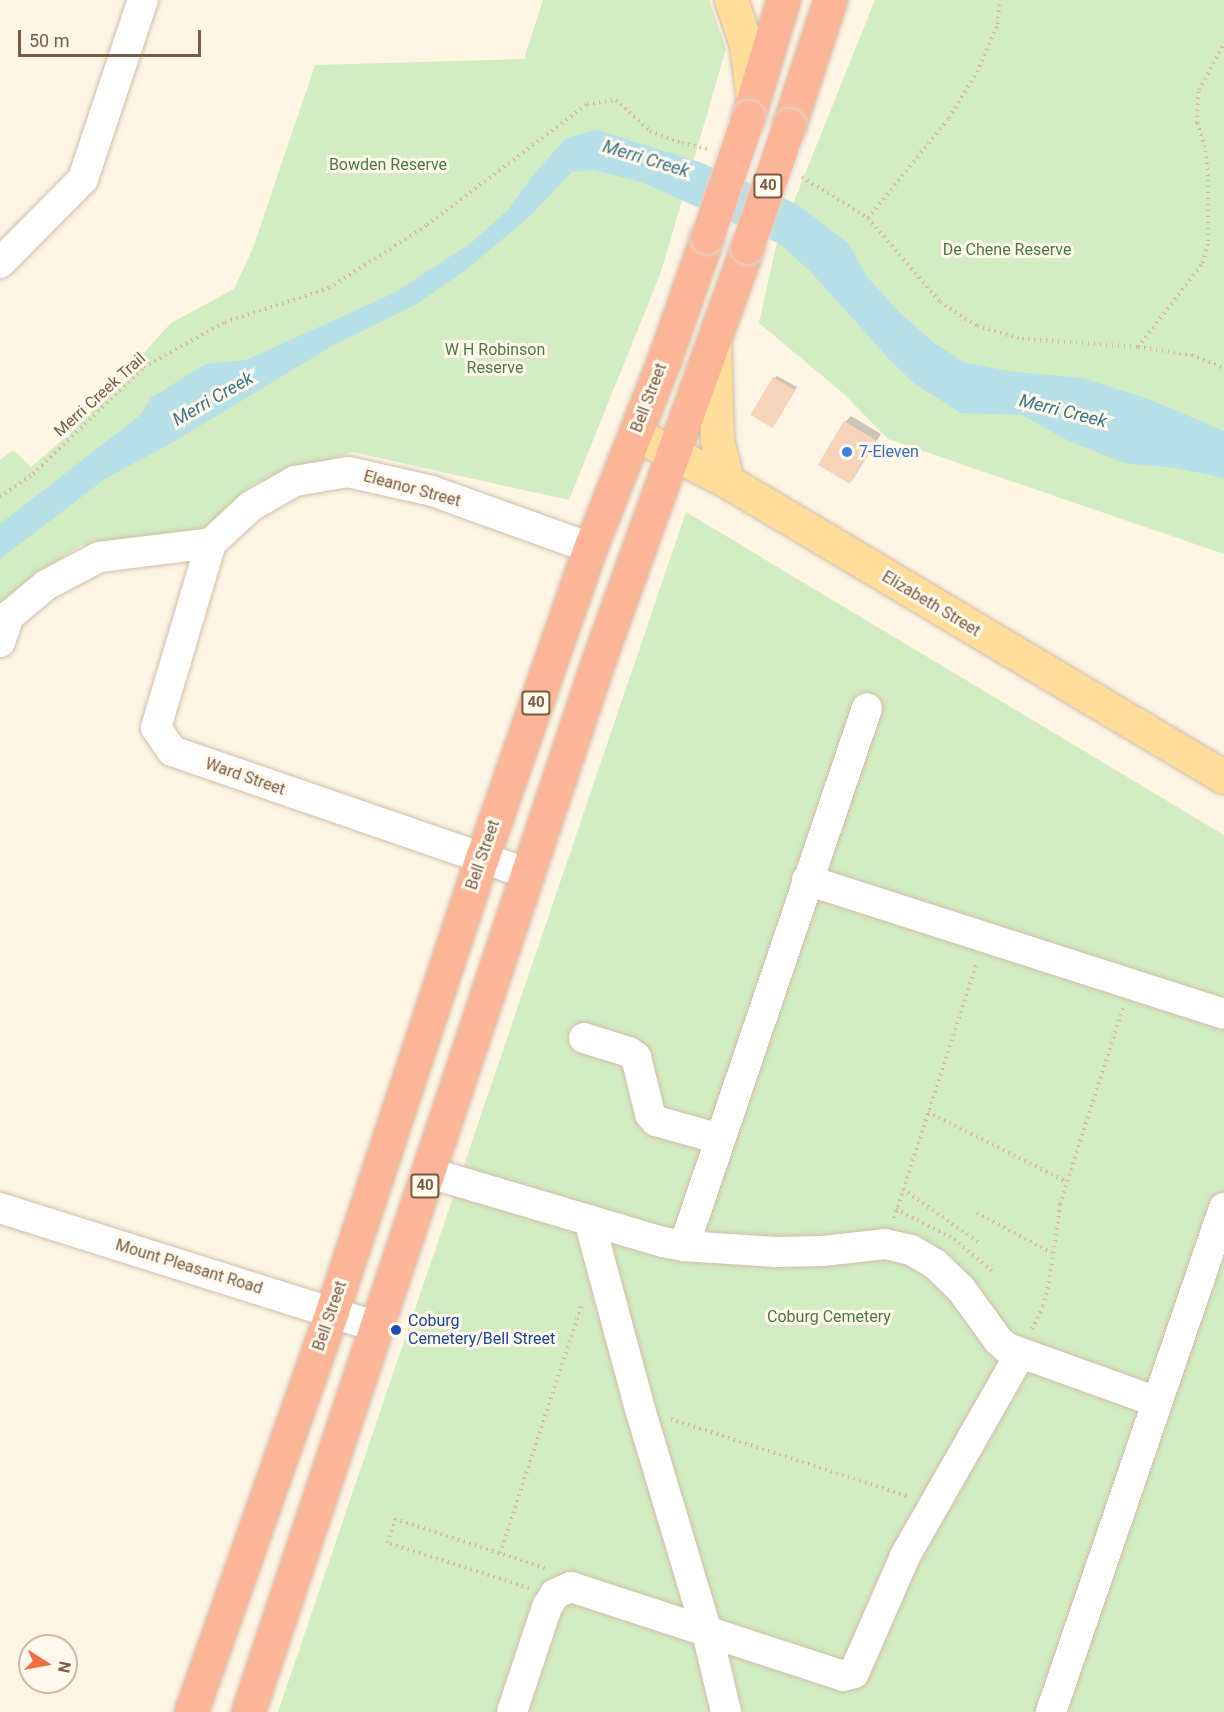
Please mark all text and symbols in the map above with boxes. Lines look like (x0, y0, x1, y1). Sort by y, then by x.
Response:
scale bar (21, 18, 204, 56)
text: 50 m (29, 30, 69, 51)
water label: Merri Creek (600, 136, 692, 182)
park label: Bowden Reserve (329, 155, 447, 175)
road number: 40 (753, 174, 783, 198)
park label: De Chene Reserve (943, 240, 1071, 260)
park label: W H Robinson Reserve (445, 340, 545, 378)
street label: Merri Creek Trail (50, 349, 150, 441)
street label: Bell Street (627, 361, 671, 435)
water label: Merri Creek (169, 367, 257, 431)
water label: Merri Creek (1017, 390, 1109, 432)
place label: 7-Eleven (859, 442, 919, 462)
marker: 7-Eleven (840, 445, 854, 459)
street label: Eleanor Street (361, 467, 463, 511)
street label: Elizabeth Street (878, 567, 984, 641)
road number: 40 (521, 691, 551, 715)
street label: Ward Street (203, 754, 287, 800)
street label: Bell Street (462, 818, 504, 892)
road number: 40 (410, 1174, 440, 1198)
street label: Mount Pleasant Road (113, 1235, 265, 1299)
street label: Bell Street (309, 1279, 351, 1353)
park label: Coburg Cemetery (767, 1307, 891, 1327)
place label: Coburg Cemetery/Bell Street (408, 1311, 555, 1349)
marker: Coburg Cemetery/Bell Street (389, 1323, 403, 1337)
north arrow (18, 1634, 78, 1694)
text: N (54, 1660, 75, 1674)

